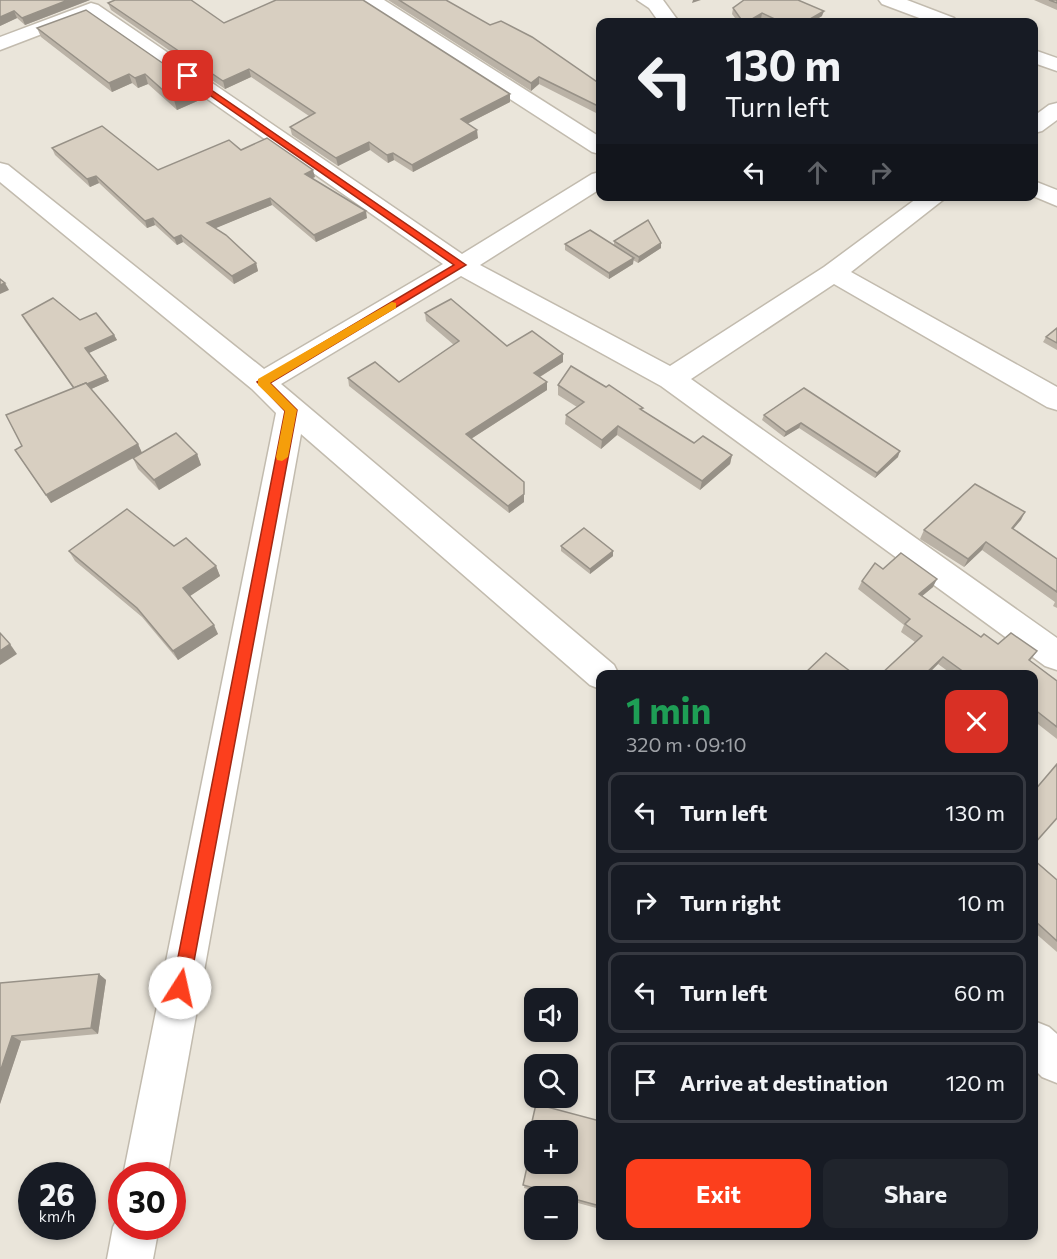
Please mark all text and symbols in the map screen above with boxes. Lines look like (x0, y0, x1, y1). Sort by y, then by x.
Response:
text: 130 m (725, 38, 841, 90)
icon: left (626, 42, 704, 120)
pin (162, 50, 213, 101)
icon: arrive (171, 59, 204, 92)
text: Turn left (725, 90, 829, 123)
icon: left (738, 156, 771, 189)
icon: ahead (801, 156, 834, 189)
icon: right (864, 156, 897, 189)
text: 1 min (626, 687, 711, 731)
button: close (945, 690, 1008, 753)
text: 320 m · 09:10 (626, 732, 747, 756)
icon: left (629, 796, 662, 829)
text: Turn left (680, 799, 767, 826)
text: 130 m (945, 799, 1005, 826)
icon: right (629, 886, 662, 919)
text: Turn right (680, 889, 781, 916)
text: 10 m (958, 889, 1005, 916)
position arrow (148, 956, 212, 1020)
icon: left (629, 976, 662, 1009)
text: Turn left (680, 979, 767, 1006)
text: 60 m (954, 979, 1005, 1006)
map controls (524, 988, 578, 1240)
button: sound (524, 988, 578, 1042)
button: search (524, 1054, 578, 1108)
icon: arrive (629, 1066, 662, 1099)
text: Arrive at destination (680, 1069, 888, 1096)
text: 120 m (946, 1069, 1005, 1096)
button: + (524, 1120, 578, 1174)
button: Exit (626, 1159, 811, 1228)
button: Share (823, 1159, 1008, 1228)
speed limit sign: 30 (108, 1162, 186, 1240)
text: 26 (39, 1175, 75, 1212)
button: − (524, 1186, 578, 1240)
text: km/h (39, 1207, 75, 1225)

